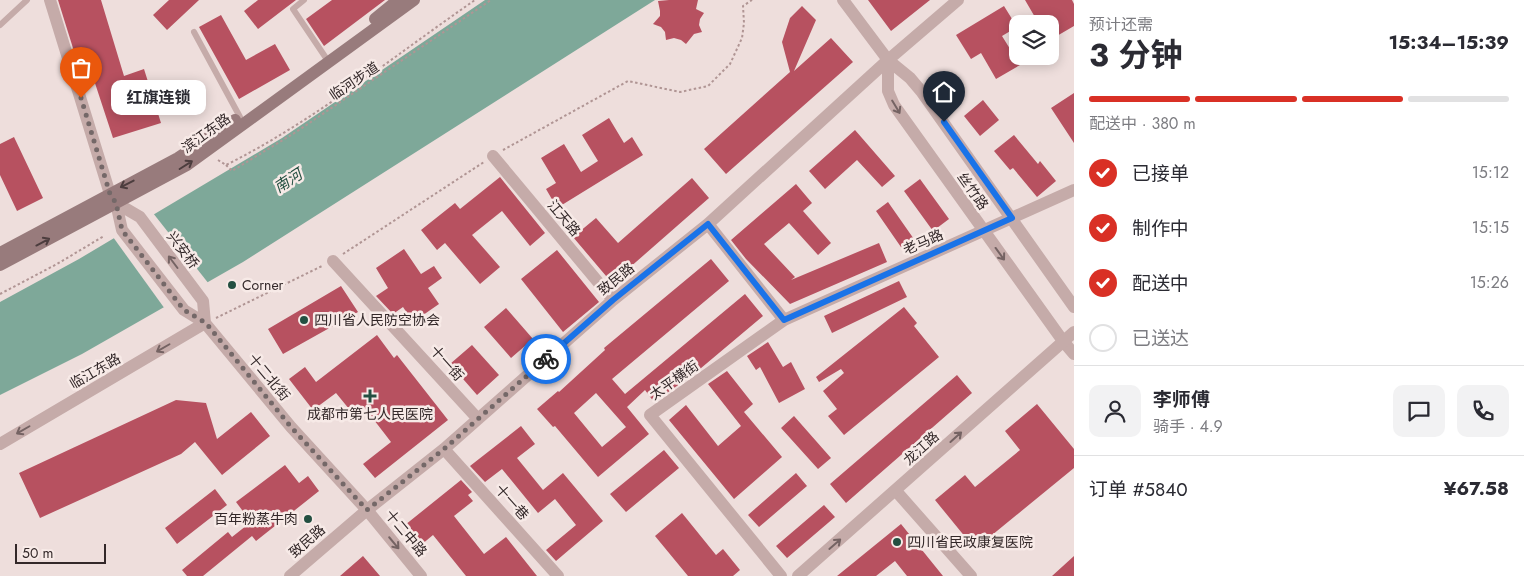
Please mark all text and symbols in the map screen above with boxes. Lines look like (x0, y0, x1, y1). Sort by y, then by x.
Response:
text: 预计还需 (1089, 13, 1153, 36)
map controls (1009, 15, 1059, 65)
button: layers (1009, 15, 1059, 65)
text: 15:34–15:39 (1388, 29, 1509, 56)
text: 3 分钟 (1089, 32, 1182, 78)
pin (60, 47, 102, 98)
icon: bag (67, 54, 95, 82)
street label: 临河步道 (325, 57, 383, 105)
pin (923, 71, 965, 122)
icon: home (930, 78, 958, 106)
callout: 红旗连锁 (111, 80, 206, 116)
text: 红旗连锁 (126, 86, 191, 109)
one-way arrow (892, 100, 902, 114)
street label: 滨江东路 (177, 108, 235, 158)
text: 配送中 · 380 m (1089, 112, 1196, 135)
icon: check (1089, 159, 1117, 187)
one-way arrow (178, 160, 192, 170)
text: 已接单 (1132, 160, 1189, 187)
text: 15:12 (1472, 161, 1509, 184)
water label: 南河 (269, 162, 309, 198)
street label: 丝竹路 (953, 168, 993, 214)
one-way arrow (120, 180, 135, 189)
street label: 江天路 (543, 195, 585, 241)
icon: check (1089, 214, 1117, 242)
text: 制作中 (1132, 215, 1189, 242)
text: 15:15 (1472, 216, 1509, 239)
street label: 老马路 (900, 224, 946, 260)
street label: 兴安桥 (162, 227, 204, 273)
one-way arrow (35, 237, 50, 246)
one-way arrow (995, 247, 1005, 261)
one-way arrow (168, 256, 179, 269)
street label: 致民路 (593, 258, 639, 300)
icon: check (1089, 269, 1117, 297)
text: 配送中 (1132, 270, 1189, 297)
text: 15:26 (1470, 271, 1509, 294)
place label: Corner (242, 275, 284, 295)
marker: Corner (226, 279, 238, 291)
place label: 四川省人民防空协会 (314, 310, 440, 330)
marker: 四川省人民防空协会 (298, 314, 310, 326)
text: 已送达 (1132, 325, 1189, 352)
courier (521, 334, 571, 384)
street label: 十一街 (426, 341, 468, 385)
one-way arrow (156, 343, 171, 353)
icon: bike (532, 345, 560, 373)
street label: 临江东路 (66, 348, 124, 394)
street label: 十二北街 (243, 349, 295, 405)
street label: 太平横街 (645, 356, 703, 404)
button: person (1089, 385, 1141, 437)
button: chat (1393, 385, 1445, 437)
button: phone (1457, 385, 1509, 437)
text: 李师傅 (1153, 386, 1210, 413)
marker: 成都市第七人民医院 (363, 389, 377, 403)
place label: 成都市第七人民医院 (307, 404, 433, 424)
text: 骑手 · 4.9 (1153, 415, 1223, 438)
one-way arrow (17, 426, 31, 436)
street label: 龙江路 (899, 427, 943, 469)
one-way arrow (950, 431, 963, 442)
text: ¥67.58 (1444, 475, 1509, 502)
text: 订单 #5840 (1089, 476, 1188, 503)
street label: 十一巷 (491, 480, 533, 524)
street label: 十二中路 (380, 505, 432, 561)
place label: 百年粉蒸牛肉 (214, 509, 298, 529)
marker: 百年粉蒸牛肉 (302, 513, 314, 525)
street label: 致民路 (285, 520, 329, 562)
place label: 四川省民政康复医院 (907, 532, 1033, 552)
one-way arrow (388, 536, 399, 549)
marker: 四川省民政康复医院 (891, 536, 903, 548)
one-way arrow (828, 538, 841, 550)
scale bar (15, 541, 106, 564)
text: 50 m (22, 543, 53, 563)

